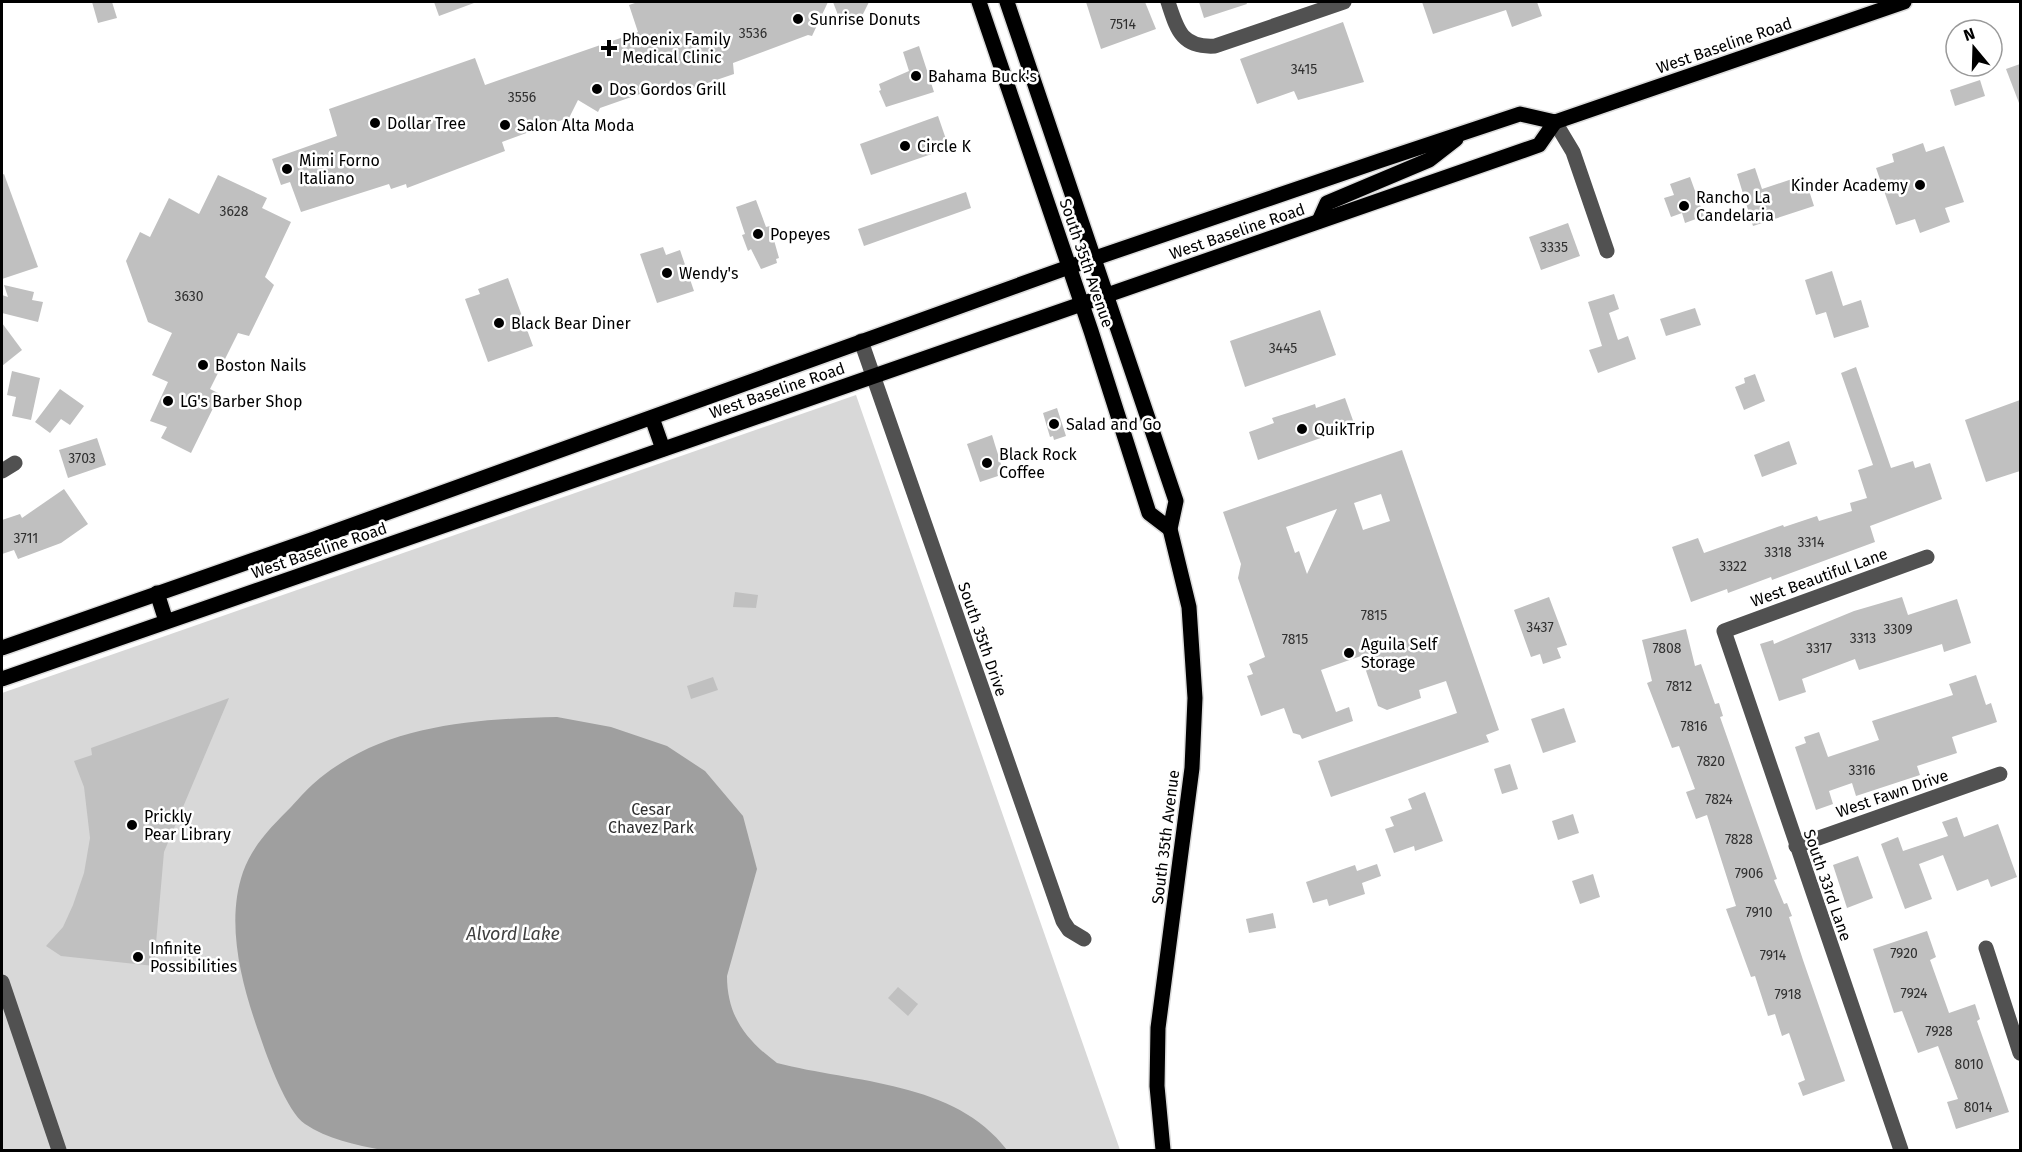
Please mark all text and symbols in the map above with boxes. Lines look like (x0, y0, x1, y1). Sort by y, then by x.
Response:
place label: Sunrise Donuts (810, 10, 920, 29)
marker: Sunrise Donuts (791, 12, 805, 26)
street label: West Baseline Road (1654, 13, 1794, 78)
house number: 7514 (1110, 16, 1136, 33)
north arrow (1944, 18, 2004, 78)
text: N (1961, 24, 1977, 45)
house number: 3536 (739, 25, 767, 42)
place label: Phoenix Family Medical Clinic (622, 30, 731, 67)
marker: Phoenix Family Medical Clinic (600, 39, 618, 57)
house number: 3415 (1291, 61, 1317, 78)
place label: Bahama Buck's (928, 67, 1037, 86)
marker: Bahama Buck's (909, 69, 923, 83)
place label: Dos Gordos Grill (609, 80, 727, 99)
marker: Dos Gordos Grill (590, 82, 604, 96)
house number: 3556 (508, 89, 536, 106)
place label: Dollar Tree (387, 114, 466, 133)
marker: Dollar Tree (368, 116, 382, 130)
place label: Salon Alta Moda (517, 116, 634, 135)
marker: Salon Alta Moda (498, 118, 512, 132)
place label: Circle K (917, 137, 971, 156)
marker: Circle K (898, 139, 912, 153)
place label: Mimi Forno Italiano (299, 151, 380, 188)
marker: Mimi Forno Italiano (280, 162, 294, 176)
place label: Kinder Academy (1791, 176, 1908, 195)
marker: Kinder Academy (1913, 178, 1927, 192)
place label: Rancho La Candelaria (1696, 188, 1774, 225)
street label: South 35th Avenue (1056, 196, 1118, 330)
street label: West Baseline Road (1167, 199, 1307, 264)
marker: Rancho La Candelaria (1677, 199, 1691, 213)
house number: 3628 (220, 203, 249, 220)
place label: Popeyes (770, 225, 830, 244)
marker: Popeyes (751, 227, 765, 241)
house number: 3335 (1540, 239, 1568, 256)
place label: Wendy's (679, 264, 738, 283)
marker: Wendy's (660, 266, 674, 280)
house number: 3630 (174, 288, 204, 305)
place label: Black Bear Diner (511, 314, 631, 333)
marker: Black Bear Diner (492, 316, 506, 330)
house number: 3445 (1269, 340, 1297, 357)
place label: Boston Nails (215, 356, 306, 375)
marker: Boston Nails (196, 358, 210, 372)
street label: West Baseline Road (707, 358, 847, 423)
place label: LG's Barber Shop (180, 392, 302, 411)
marker: LG's Barber Shop (161, 394, 175, 408)
place label: Salad and Go (1066, 415, 1162, 434)
marker: Salad and Go (1047, 417, 1061, 431)
place label: QuikTrip (1314, 420, 1375, 439)
marker: QuikTrip (1295, 422, 1309, 436)
place label: Black Rock Coffee (999, 445, 1078, 482)
house number: 3703 (68, 450, 96, 467)
marker: Black Rock Coffee (980, 456, 994, 470)
street label: West Baseline Road (249, 518, 389, 583)
house number: 3711 (14, 530, 38, 547)
house number: 3314 (1797, 534, 1825, 551)
street label: West Beautiful Lane (1748, 544, 1890, 611)
house number: 3318 (1764, 544, 1792, 561)
house number: 3322 (1719, 558, 1747, 575)
street label: South 35th Drive (954, 580, 1011, 699)
house number: 7815 (1361, 607, 1387, 624)
house number: 3437 (1526, 619, 1554, 636)
house number: 3309 (1884, 621, 1913, 638)
house number: 3313 (1850, 630, 1876, 647)
house number: 7815 (1282, 631, 1308, 648)
place label: Aguila Self Storage (1361, 635, 1439, 672)
house number: 7808 (1652, 640, 1682, 657)
house number: 3317 (1806, 640, 1832, 657)
marker: Aguila Self Storage (1342, 646, 1356, 660)
house number: 7812 (1666, 678, 1692, 695)
house number: 7816 (1681, 718, 1707, 735)
house number: 7820 (1697, 753, 1725, 770)
house number: 3316 (1848, 762, 1876, 779)
street label: West Fawn Drive (1834, 765, 1951, 822)
street label: South 35th Avenue (1148, 769, 1183, 905)
house number: 7824 (1705, 791, 1733, 808)
park label: Cesar Chavez Park (608, 800, 695, 837)
place label: Prickly Pear Library (144, 807, 231, 844)
marker: Prickly Pear Library (125, 818, 139, 832)
street label: South 33rd Lane (1800, 827, 1856, 944)
house number: 7828 (1725, 831, 1753, 848)
house number: 7906 (1735, 865, 1763, 882)
house number: 7910 (1746, 904, 1773, 921)
water label: Alvord Lake (465, 923, 560, 945)
place label: Infinite Possibilities (150, 939, 237, 976)
house number: 7920 (1890, 945, 1918, 962)
house number: 7914 (1760, 947, 1787, 964)
marker: Infinite Possibilities (131, 950, 145, 964)
house number: 7924 (1900, 985, 1928, 1002)
house number: 7918 (1775, 986, 1802, 1003)
house number: 7928 (1925, 1023, 1953, 1040)
house number: 8010 (1954, 1056, 1984, 1073)
house number: 8014 (1964, 1099, 1993, 1116)

